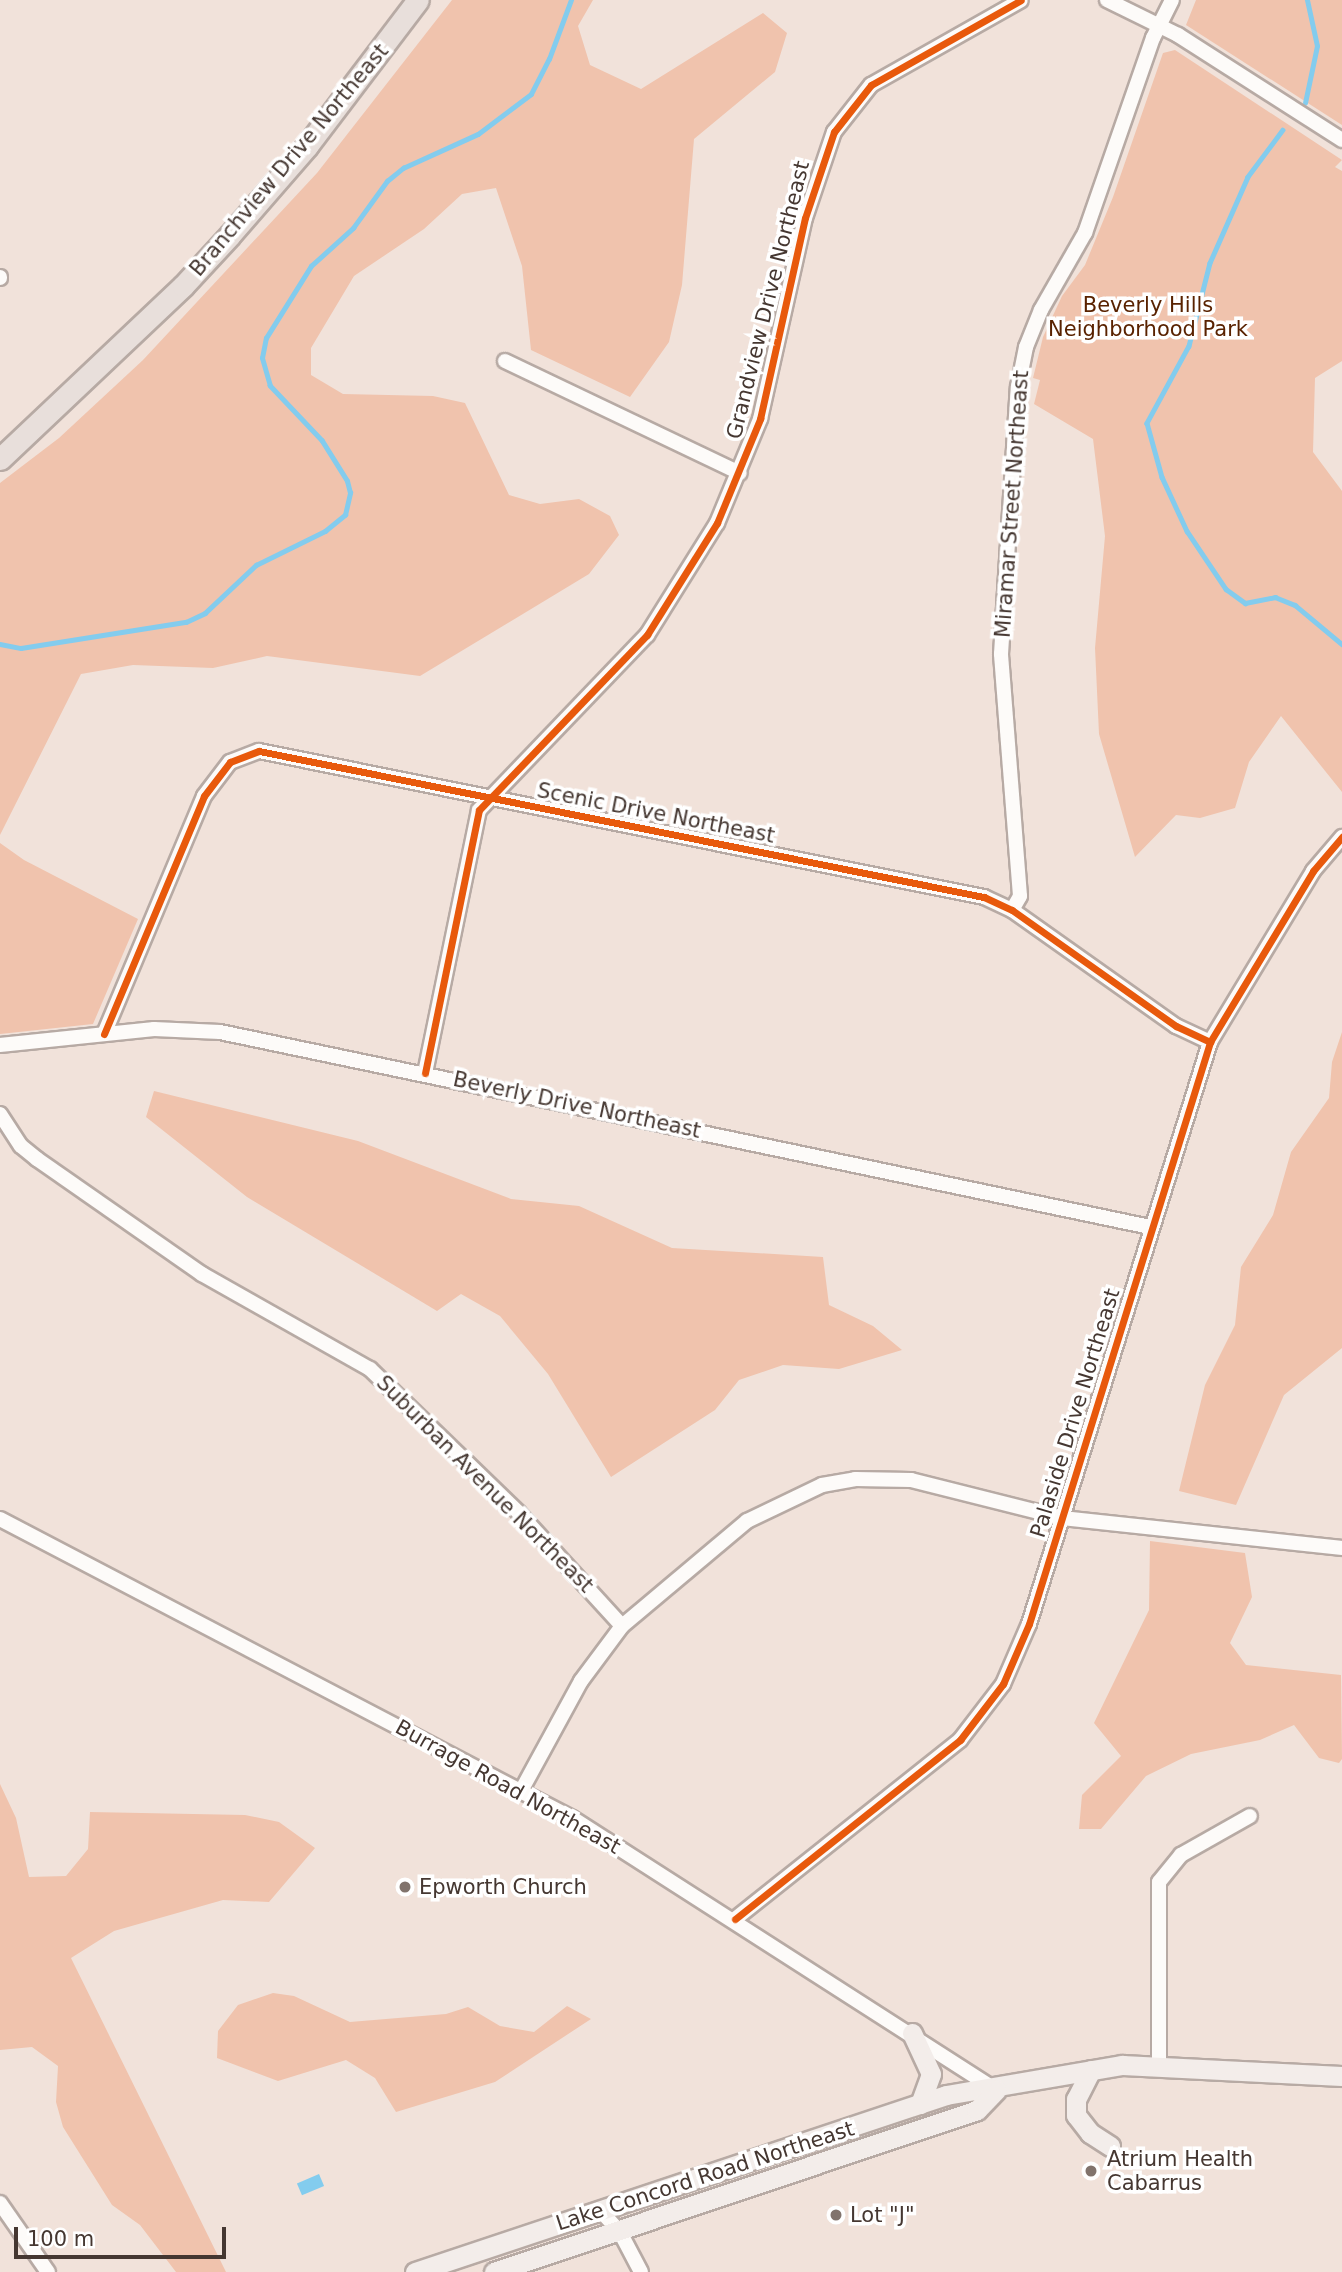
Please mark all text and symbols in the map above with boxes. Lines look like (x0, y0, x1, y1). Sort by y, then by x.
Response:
street label: Branchview Drive Northeast (184, 39, 394, 281)
street label: Grandview Drive Northeast (721, 158, 815, 442)
park label: Beverly Hills Neighborhood Park (1048, 292, 1248, 342)
street label: Miramar Street Northeast (990, 369, 1034, 639)
street label: Scenic Drive Northeast (535, 778, 777, 848)
street label: Beverly Drive Northeast (451, 1066, 703, 1144)
street label: Palaside Drive Northeast (1025, 1285, 1125, 1541)
street label: Suburban Avenue Northeast (371, 1370, 599, 1598)
street label: Burrage Road Northeast (391, 1715, 625, 1859)
place label: Epworth Church (419, 1874, 587, 1900)
marker: Epworth Church (397, 1879, 413, 1895)
street label: Lake Concord Road Northeast (553, 2116, 857, 2236)
place label: Atrium Health Cabarrus (1107, 2146, 1253, 2196)
marker: Atrium Health Cabarrus (1081, 2161, 1101, 2181)
place label: Lot "J" (850, 2202, 915, 2228)
marker: Lot "J" (828, 2207, 844, 2223)
scale bar (18, 2212, 229, 2256)
text: 100 m (27, 2227, 94, 2251)

